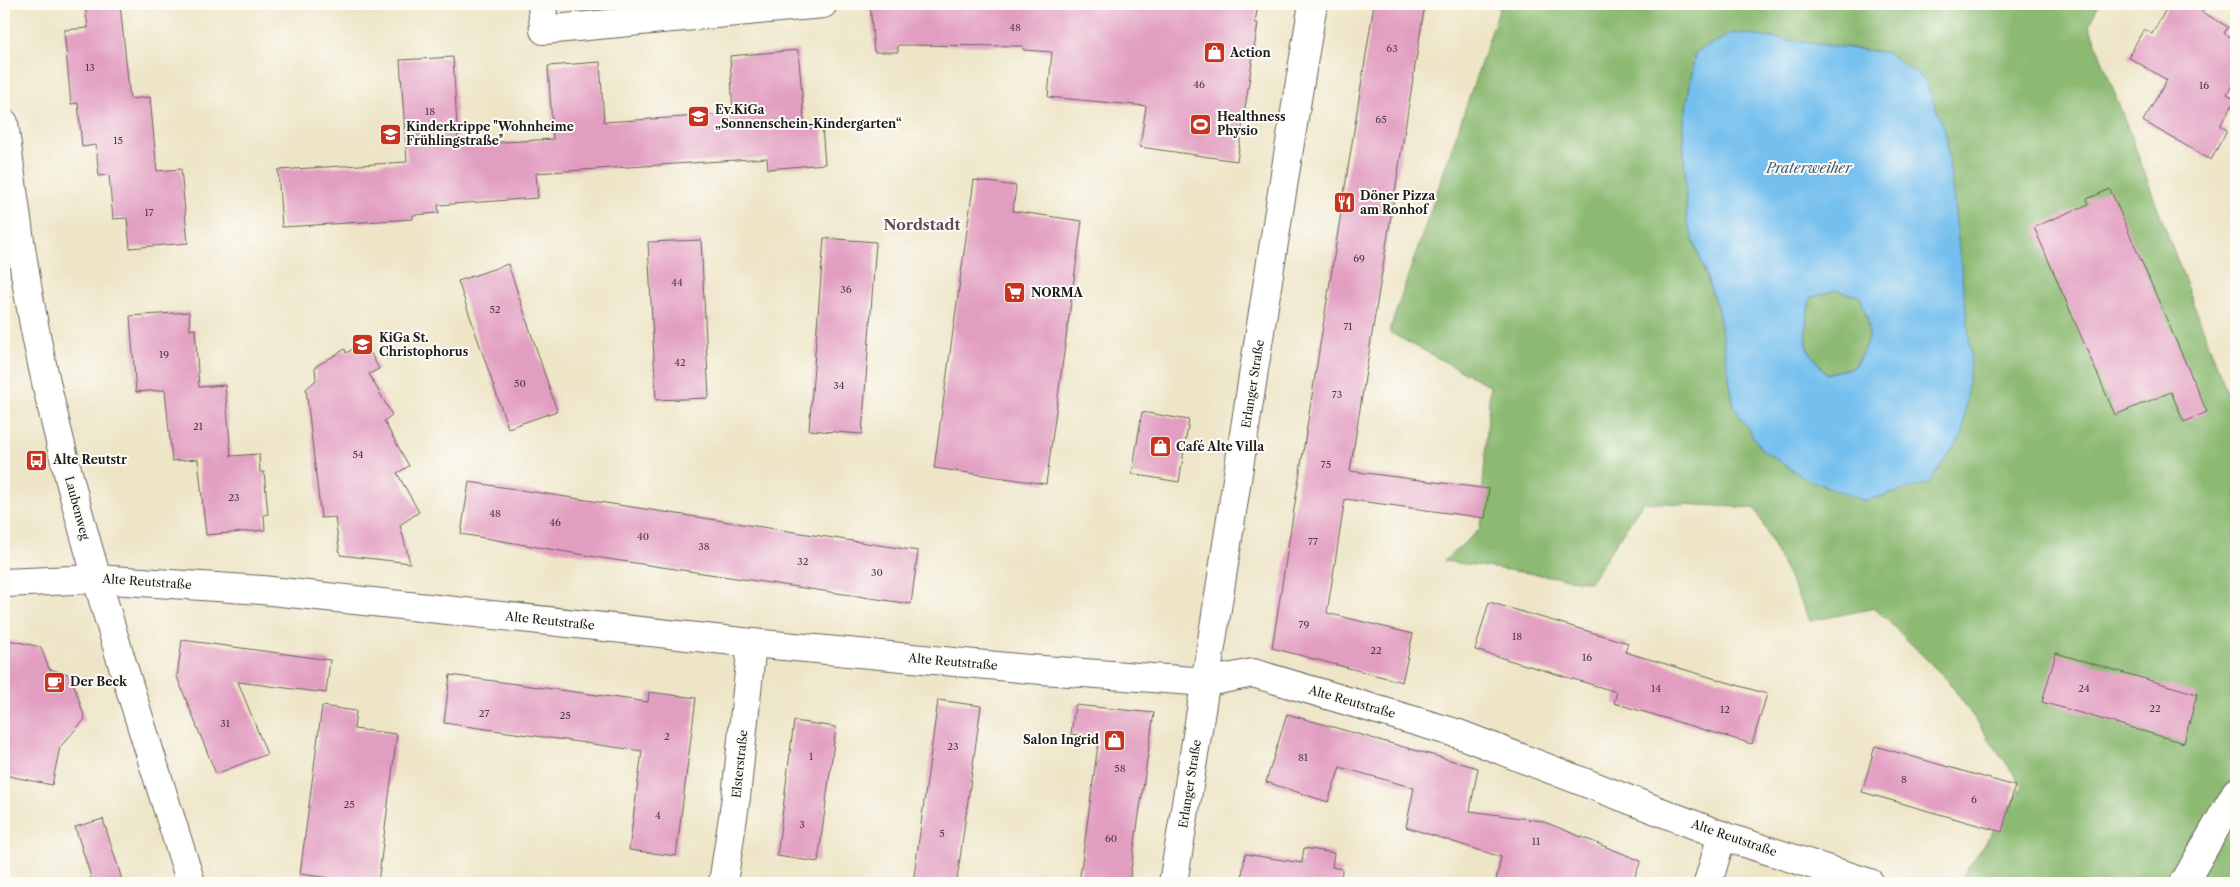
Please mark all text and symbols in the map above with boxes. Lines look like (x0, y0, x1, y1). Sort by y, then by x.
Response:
house number: 48 (1009, 21, 1021, 34)
shop icon: Action (1202, 41, 1226, 65)
house number: 63 (1386, 42, 1398, 55)
place label: Action (1229, 45, 1271, 60)
house number: 13 (85, 61, 95, 74)
house number: 46 (1193, 78, 1205, 91)
house number: 16 (2199, 79, 2209, 92)
place label: Ev.KiGa „Sonnenschein-Kindergarten“ (715, 102, 902, 131)
house number: 18 (425, 105, 435, 118)
school or university icon: Ev.KiGa „Sonnenschein-Kindergarten“ (687, 105, 711, 129)
place label: Healthness Physio (1217, 109, 1286, 138)
sports icon: Healthness Physio (1189, 112, 1213, 136)
house number: 65 (1375, 113, 1387, 126)
place label: Kinderkrippe "Wohnheime Frühlingstraße" (406, 119, 574, 148)
school or university icon: Kinderkrippe "Wohnheime Frühlingstraße" (378, 122, 402, 146)
house number: 15 (113, 134, 123, 147)
water label: Praterweiher (1765, 159, 1853, 177)
place label: Döner Pizza am Ronhof (1360, 188, 1436, 217)
restaurant icon: Döner Pizza am Ronhof (1332, 191, 1356, 215)
house number: 17 (144, 206, 154, 219)
district label: Nordstadt (884, 215, 961, 234)
house number: 69 (1353, 252, 1365, 265)
house number: 44 (671, 276, 683, 289)
supermarket icon: NORMA (1003, 281, 1027, 305)
house number: 36 (840, 283, 852, 296)
place label: NORMA (1031, 285, 1083, 300)
house number: 52 (489, 303, 501, 316)
house number: 71 (1343, 320, 1353, 333)
place label: KiGa St. Christophorus (379, 330, 469, 359)
school or university icon: KiGa St. Christophorus (351, 333, 375, 357)
street label: Erlanger Straße (1238, 338, 1267, 429)
house number: 19 (159, 348, 169, 361)
house number: 42 (674, 356, 686, 369)
house number: 50 (514, 377, 526, 390)
house number: 34 (833, 379, 845, 392)
house number: 73 (1332, 388, 1342, 401)
house number: 21 (193, 420, 204, 433)
shop icon: Café Alte Villa (1148, 435, 1172, 459)
place label: Café Alte Villa (1176, 439, 1265, 454)
bus stop icon: Alte Reutstr (25, 448, 49, 472)
house number: 54 (352, 448, 364, 461)
place label: Alte Reutstr (52, 452, 127, 467)
house number: 75 (1321, 458, 1331, 471)
street label: Laubenweg (62, 474, 93, 542)
house number: 23 (228, 491, 240, 504)
house number: 48 (489, 507, 501, 520)
house number: 46 (549, 516, 561, 529)
house number: 40 (637, 530, 649, 543)
house number: 77 (1308, 535, 1318, 548)
house number: 38 (698, 540, 710, 553)
house number: 32 (797, 555, 809, 568)
house number: 30 (871, 566, 883, 579)
street label: Alte Reutstraße (101, 571, 192, 592)
street label: Alte Reutstraße (504, 608, 596, 633)
house number: 79 (1299, 618, 1310, 631)
house number: 18 (1512, 630, 1522, 643)
house number: 22 (1370, 644, 1382, 657)
street label: Alte Reutstraße (907, 650, 999, 673)
house number: 16 (1582, 651, 1592, 664)
cafe icon: Der Beck (42, 670, 66, 694)
place label: Der Beck (70, 674, 128, 689)
street label: Alte Reutstraße (1306, 682, 1397, 721)
house number: 14 (1651, 682, 1661, 695)
house number: 24 (2078, 682, 2090, 695)
house number: 22 (2149, 702, 2161, 715)
house number: 12 (1720, 703, 1730, 716)
house number: 27 (479, 707, 489, 720)
house number: 25 (559, 709, 571, 722)
house number: 31 (220, 717, 231, 730)
shop icon: Salon Ingrid (1103, 728, 1127, 752)
street label: Elsterstraße (728, 729, 751, 799)
house number: 2 (664, 730, 670, 743)
place label: Salon Ingrid (1023, 732, 1099, 747)
street label: Erlanger Straße (1175, 738, 1204, 829)
house number: 23 (947, 740, 959, 753)
house number: 1 (809, 750, 814, 763)
house number: 81 (1298, 751, 1309, 764)
house number: 58 (1114, 762, 1126, 775)
house number: 8 (1901, 773, 1907, 786)
house number: 6 (1971, 793, 1977, 806)
house number: 25 (343, 798, 355, 811)
house number: 4 (655, 809, 661, 822)
street label: Alte Reutstraße (1688, 816, 1779, 859)
house number: 3 (799, 818, 805, 831)
house number: 5 (939, 827, 945, 840)
house number: 60 (1105, 832, 1117, 845)
house number: 11 (1532, 835, 1541, 848)

